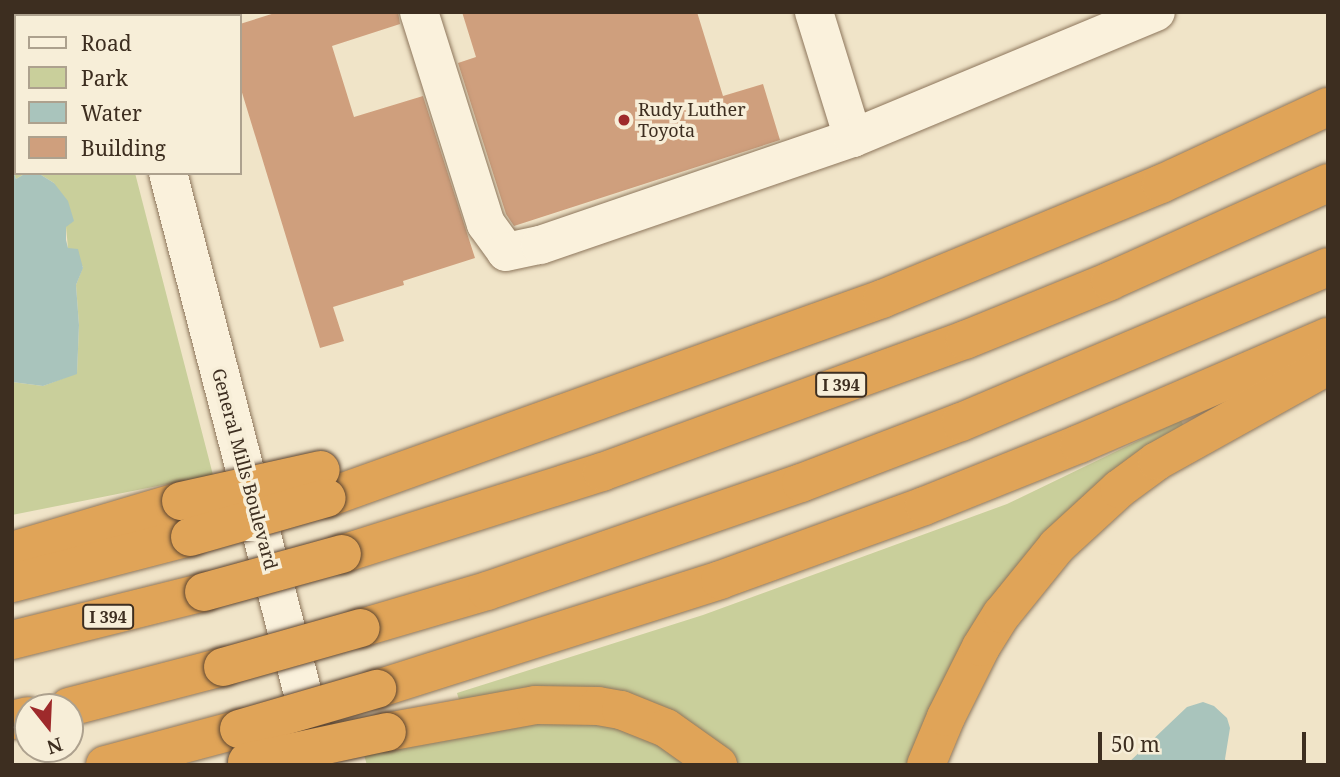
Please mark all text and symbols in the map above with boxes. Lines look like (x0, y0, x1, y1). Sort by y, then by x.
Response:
legend (14, 14, 242, 175)
text: Road (81, 29, 132, 57)
text: Park (81, 64, 128, 92)
text: Water (81, 99, 142, 127)
place label: Rudy Luther Toyota (638, 99, 746, 142)
marker: Rudy Luther Toyota (616, 112, 632, 128)
text: Building (81, 134, 166, 162)
street label: General Mills Boulevard (208, 366, 282, 572)
road number: I 394 (815, 372, 867, 398)
road number: I 394 (82, 604, 134, 630)
north arrow (14, 693, 84, 763)
scale bar (1102, 718, 1310, 762)
text: 50 m (1111, 730, 1160, 758)
text: N (44, 731, 66, 761)

